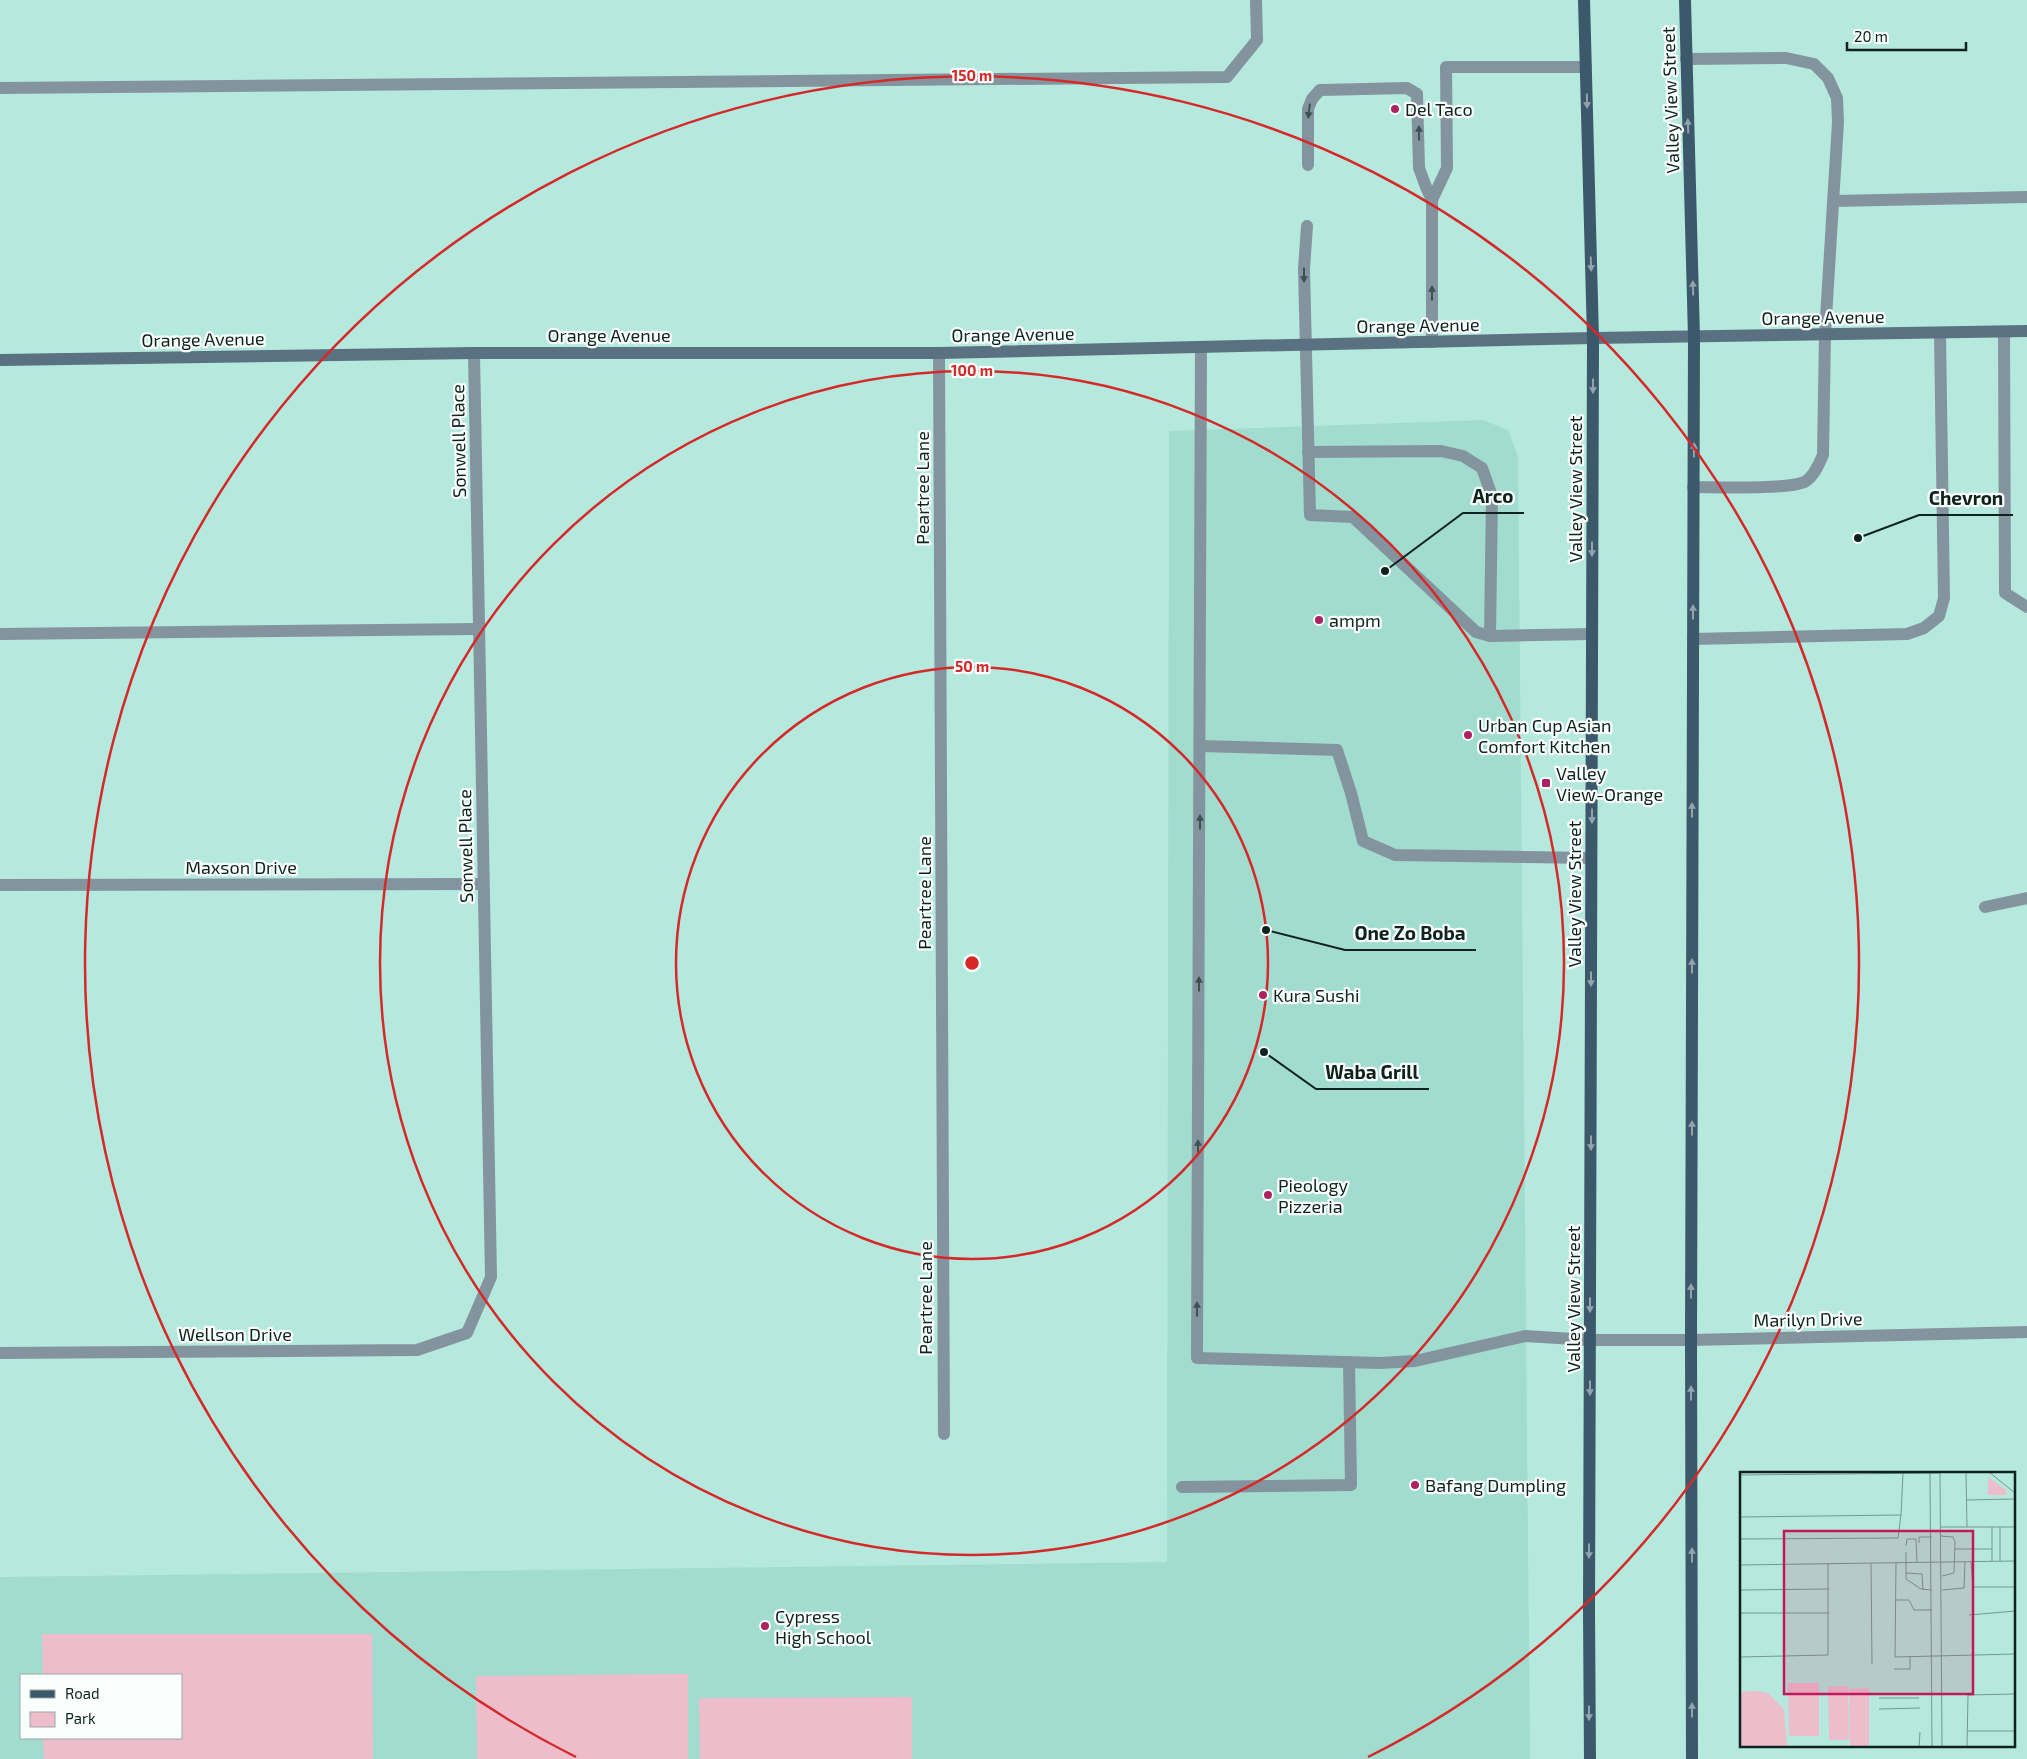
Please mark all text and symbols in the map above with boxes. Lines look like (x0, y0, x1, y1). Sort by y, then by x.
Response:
scale bar (1847, 20, 1966, 52)
street label: Valley View Street (1656, 26, 1684, 174)
text: 20 m (1854, 27, 1888, 45)
text: 150 m (952, 66, 992, 84)
one-way arrow (1583, 93, 1591, 109)
place label: Del Taco (1405, 98, 1473, 120)
one-way arrow (1305, 103, 1313, 119)
marker: Del Taco (1389, 103, 1401, 115)
one-way arrow (1684, 118, 1692, 134)
one-way arrow (1415, 125, 1423, 141)
one-way arrow (1587, 256, 1595, 272)
one-way arrow (1300, 267, 1308, 283)
one-way arrow (1688, 280, 1696, 296)
one-way arrow (1428, 285, 1436, 301)
street label: Orange Avenue (1761, 305, 1885, 329)
street label: Orange Avenue (1356, 313, 1480, 337)
street label: Orange Avenue (951, 322, 1075, 346)
street label: Orange Avenue (547, 324, 671, 346)
street label: Orange Avenue (141, 327, 265, 351)
text: 100 m (951, 361, 993, 379)
one-way arrow (1589, 379, 1597, 395)
street label: Sonwell Place (446, 384, 470, 498)
street label: Valley View Street (1564, 415, 1586, 562)
street label: Peartree Lane (911, 431, 933, 545)
one-way arrow (1690, 442, 1698, 458)
callout: Arco (1463, 479, 1524, 513)
callout: Chevron (1919, 481, 2013, 515)
text: Arco (1472, 484, 1514, 507)
text: Chevron (1929, 486, 2003, 509)
one-way arrow (1588, 541, 1596, 557)
one-way arrow (1689, 604, 1697, 620)
place label: ampm (1329, 609, 1381, 631)
marker: ampm (1313, 614, 1325, 626)
text: 50 m (955, 657, 989, 675)
place label: Urban Cup Asian Comfort Kitchen (1478, 714, 1612, 757)
marker: Urban Cup Asian Comfort Kitchen (1462, 729, 1474, 741)
place label: Valley View-Orange (1556, 762, 1663, 805)
marker: Valley View-Orange (1540, 777, 1552, 789)
street label: Sonwell Place (453, 789, 477, 903)
one-way arrow (1688, 802, 1696, 818)
one-way arrow (1588, 809, 1596, 825)
one-way arrow (1196, 814, 1204, 830)
street label: Valley View Street (1563, 820, 1585, 967)
street label: Peartree Lane (913, 836, 935, 950)
street label: Maxson Drive (185, 856, 297, 878)
callout: One Zo Boba (1345, 916, 1476, 950)
text: One Zo Boba (1354, 921, 1466, 944)
centre of rings (963, 954, 981, 972)
one-way arrow (1688, 958, 1696, 974)
one-way arrow (1587, 971, 1595, 987)
one-way arrow (1195, 976, 1203, 992)
place label: Kura Sushi (1273, 984, 1359, 1006)
marker: Kura Sushi (1257, 989, 1269, 1001)
callout: Waba Grill (1316, 1055, 1429, 1089)
text: Waba Grill (1325, 1060, 1420, 1083)
one-way arrow (1688, 1120, 1696, 1136)
one-way arrow (1587, 1135, 1595, 1151)
one-way arrow (1194, 1139, 1202, 1155)
place label: Pieology Pizzeria (1278, 1174, 1349, 1217)
marker: Pieology Pizzeria (1262, 1189, 1274, 1201)
street label: Valley View Street (1562, 1225, 1584, 1372)
street label: Peartree Lane (914, 1241, 936, 1355)
one-way arrow (1687, 1283, 1695, 1299)
one-way arrow (1586, 1298, 1594, 1314)
one-way arrow (1193, 1301, 1201, 1317)
street label: Marilyn Drive (1753, 1307, 1863, 1331)
street label: Wellson Drive (178, 1323, 292, 1345)
one-way arrow (1586, 1381, 1594, 1397)
one-way arrow (1687, 1385, 1695, 1401)
inset map (1740, 1472, 2014, 1746)
place label: Bafang Dumpling (1425, 1474, 1566, 1496)
marker: Bafang Dumpling (1409, 1479, 1421, 1491)
one-way arrow (1585, 1543, 1593, 1559)
one-way arrow (1688, 1547, 1696, 1563)
place label: Cypress High School (775, 1605, 872, 1648)
marker: Cypress High School (759, 1620, 771, 1632)
legend (20, 1674, 182, 1739)
text: Road (65, 1684, 100, 1702)
one-way arrow (1688, 1702, 1696, 1718)
one-way arrow (1586, 1706, 1594, 1722)
text: Park (65, 1709, 96, 1727)

